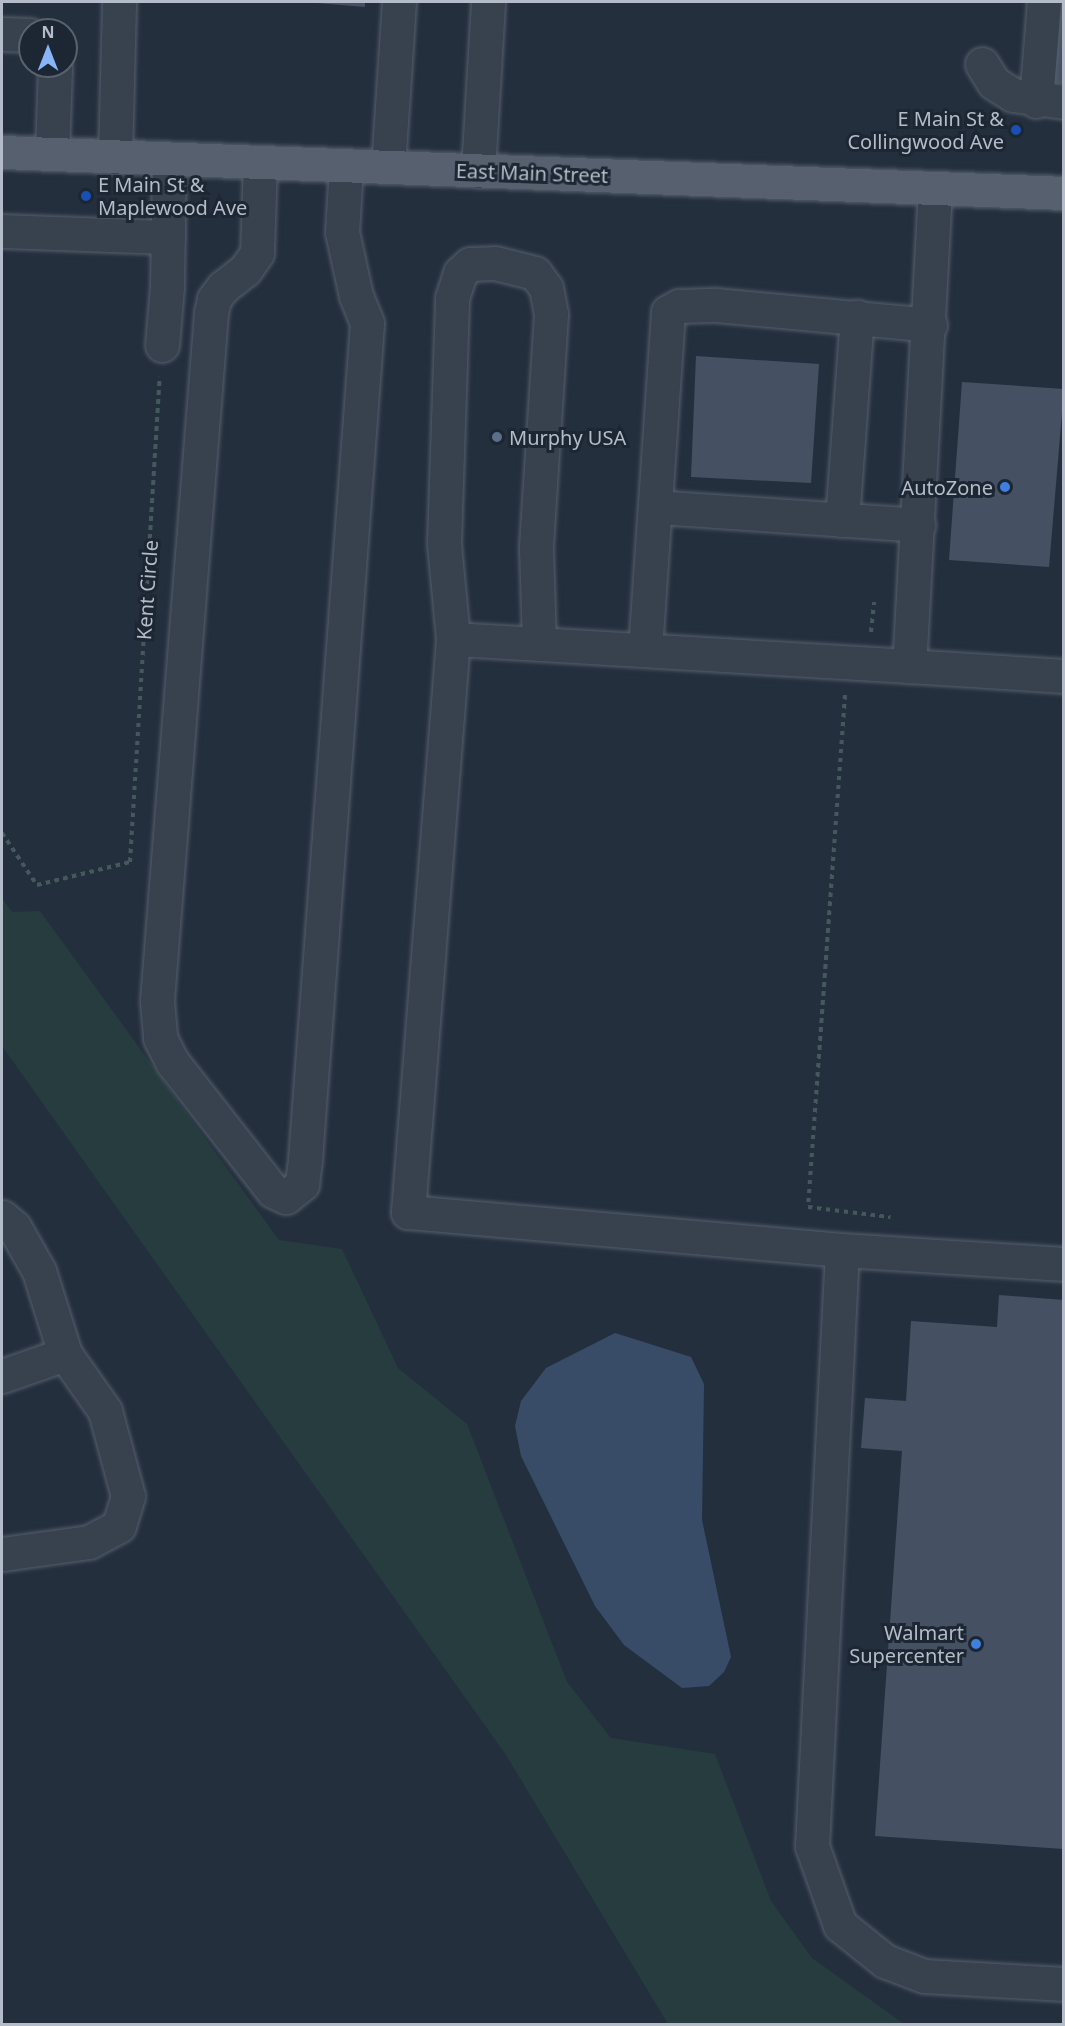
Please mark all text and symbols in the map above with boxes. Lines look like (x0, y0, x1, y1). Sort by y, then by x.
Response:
north arrow (18, 18, 78, 78)
text: N (41, 21, 55, 43)
place label: E Main St & Collingwood Ave (847, 106, 1004, 153)
marker: E Main St & Collingwood Ave (1009, 123, 1023, 137)
street label: East Main Street (455, 158, 609, 188)
place label: E Main St & Maplewood Ave (98, 172, 247, 219)
marker: E Main St & Maplewood Ave (79, 189, 93, 203)
place label: Murphy USA (509, 425, 626, 449)
marker: Murphy USA (490, 430, 504, 444)
place label: AutoZone (901, 475, 993, 499)
marker: AutoZone (998, 480, 1012, 494)
street label: Kent Circle (132, 539, 162, 641)
place label: Walmart Supercenter (849, 1620, 964, 1667)
marker: Walmart Supercenter (969, 1637, 983, 1651)

